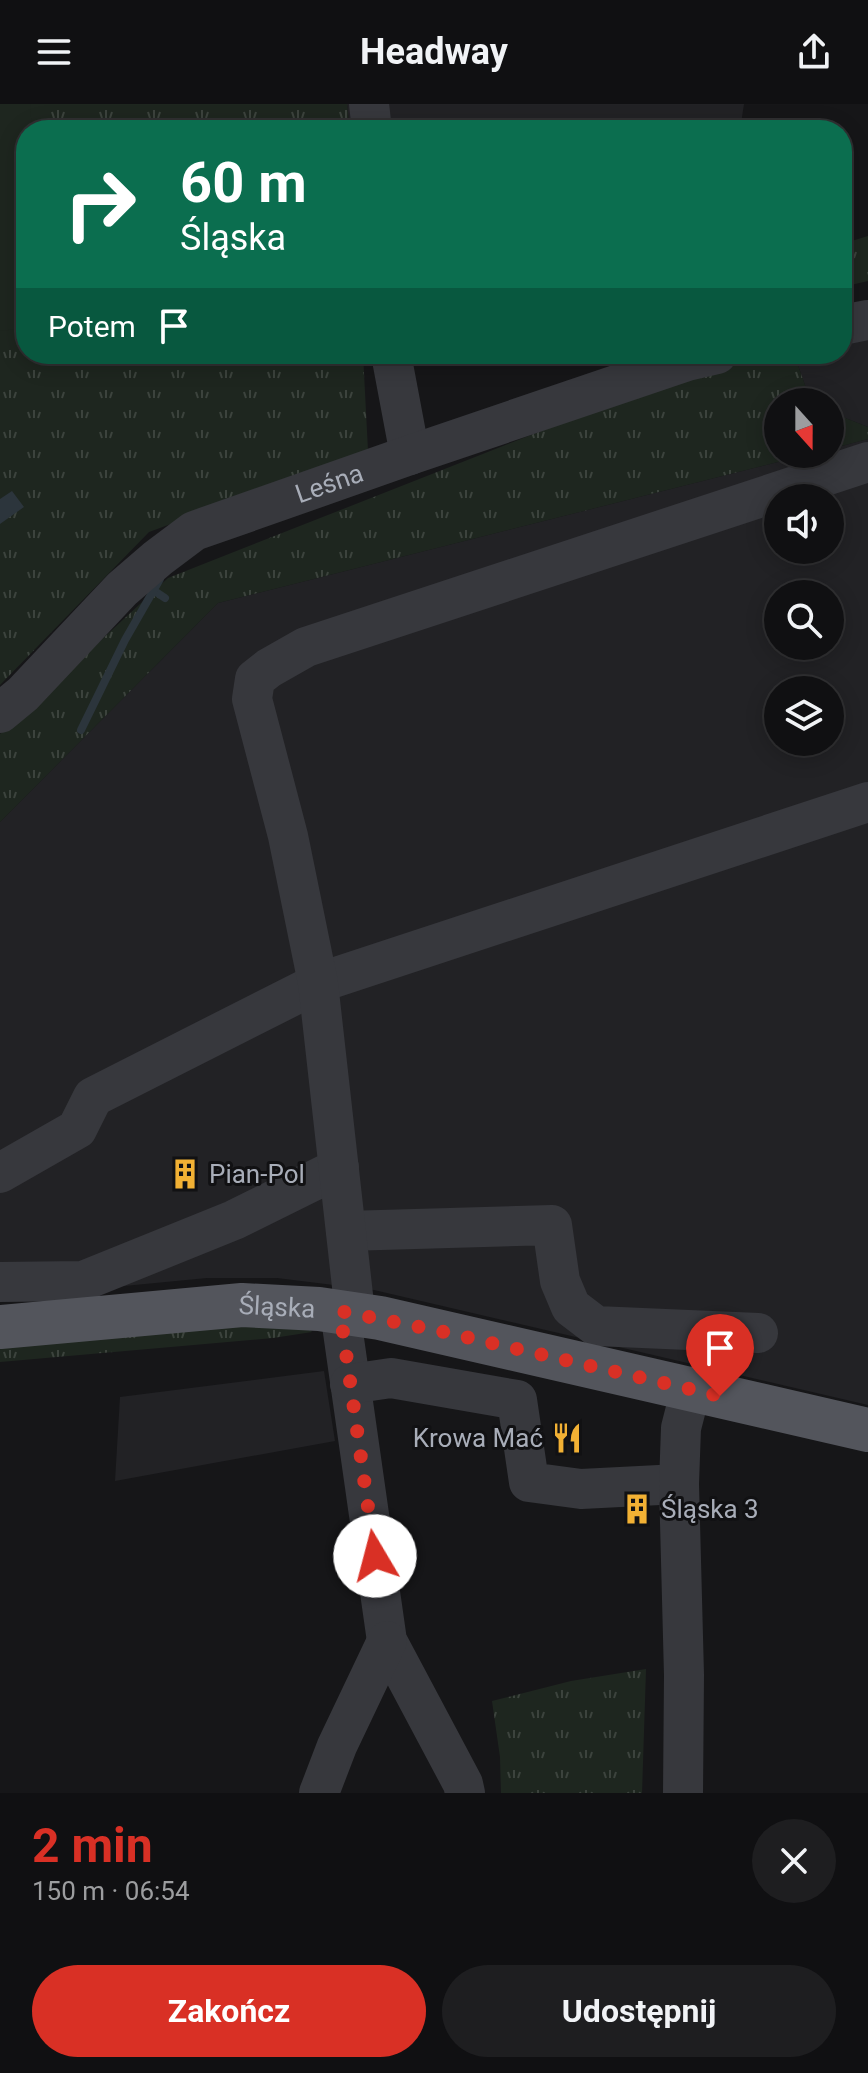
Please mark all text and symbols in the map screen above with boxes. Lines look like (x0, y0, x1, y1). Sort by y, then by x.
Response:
icon: menu (32, 30, 76, 74)
icon: share (792, 30, 836, 74)
text: Headway (360, 31, 508, 73)
text: 60 m (180, 150, 307, 216)
icon: right (48, 152, 152, 256)
text: Śląska (180, 217, 286, 259)
icon: arrive (152, 304, 196, 348)
text: Potem (48, 309, 136, 344)
north arrow (764, 388, 844, 468)
map controls (764, 388, 844, 756)
street label: Leśna (291, 458, 367, 509)
button: sound (764, 484, 844, 564)
button: search (764, 580, 844, 660)
button: layers (764, 676, 844, 756)
building icon: Pian-Pol (168, 1157, 202, 1191)
place label: Pian-Pol (209, 1159, 305, 1189)
street label: Śląska (238, 1290, 316, 1324)
pin (686, 1314, 754, 1396)
icon: arrive (698, 1326, 742, 1370)
restaurant icon: Krowa Mać (550, 1421, 584, 1455)
place label: Krowa Mać (413, 1423, 543, 1453)
building icon: Śląska 3 (620, 1492, 654, 1526)
place label: Śląska 3 (661, 1494, 759, 1524)
position arrow (333, 1514, 417, 1598)
text: 2 min (32, 1817, 153, 1874)
button: close (752, 1819, 836, 1903)
text: 150 m · 06:54 (32, 1876, 190, 1906)
button: Zakończ (32, 1965, 426, 2057)
button: Udostępnij (442, 1965, 836, 2057)

